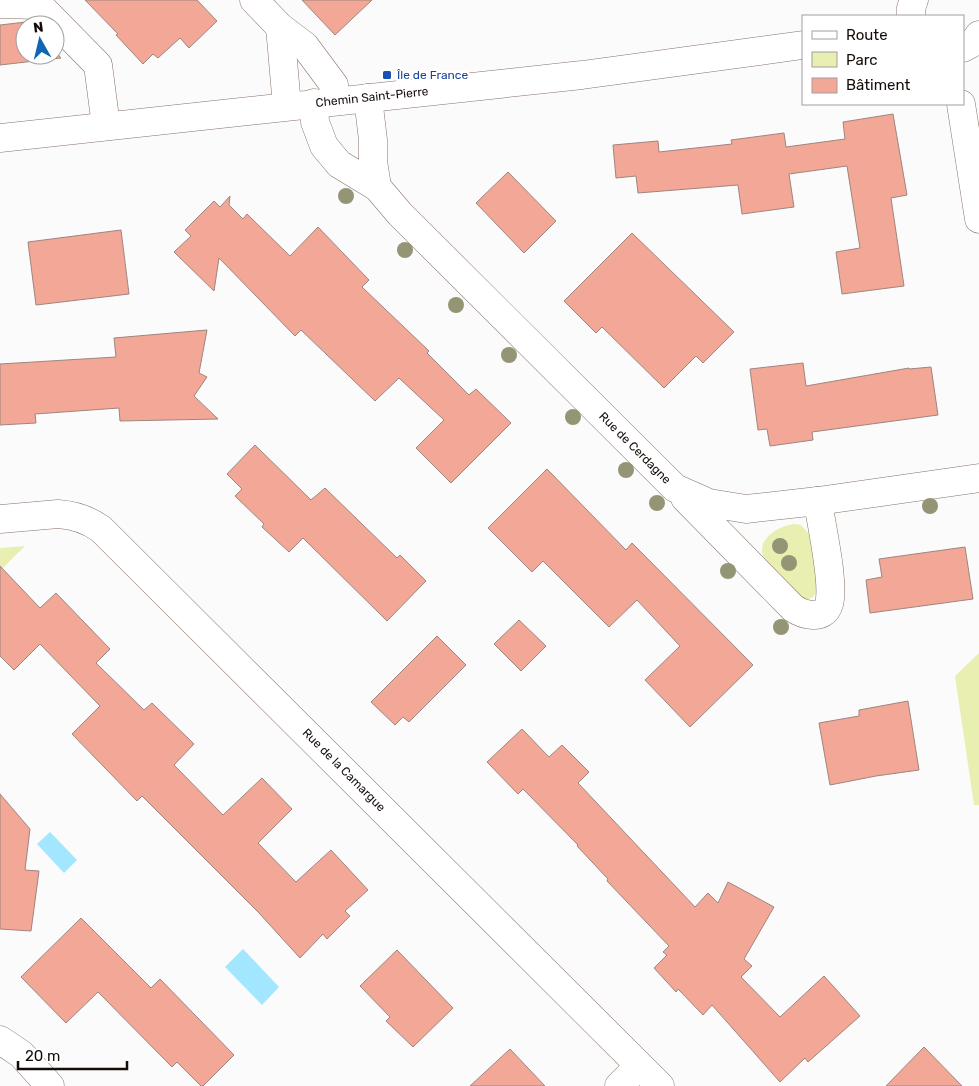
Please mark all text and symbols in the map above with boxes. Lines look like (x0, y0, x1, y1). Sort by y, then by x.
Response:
north arrow (15, 15, 65, 65)
legend (802, 15, 964, 105)
text: N (32, 19, 44, 37)
text: Route (846, 26, 888, 44)
text: Parc (846, 51, 878, 69)
place label: Île de France (396, 68, 468, 82)
marker: Île de France (381, 69, 393, 81)
text: Bâtiment (846, 76, 910, 94)
street label: Chemin Saint-Pierre (315, 84, 429, 110)
street label: Rue de Cerdagne (596, 409, 674, 487)
street label: Rue de la Camargue (300, 726, 389, 815)
scale bar (18, 1038, 126, 1070)
text: 20 m (25, 1047, 60, 1065)

